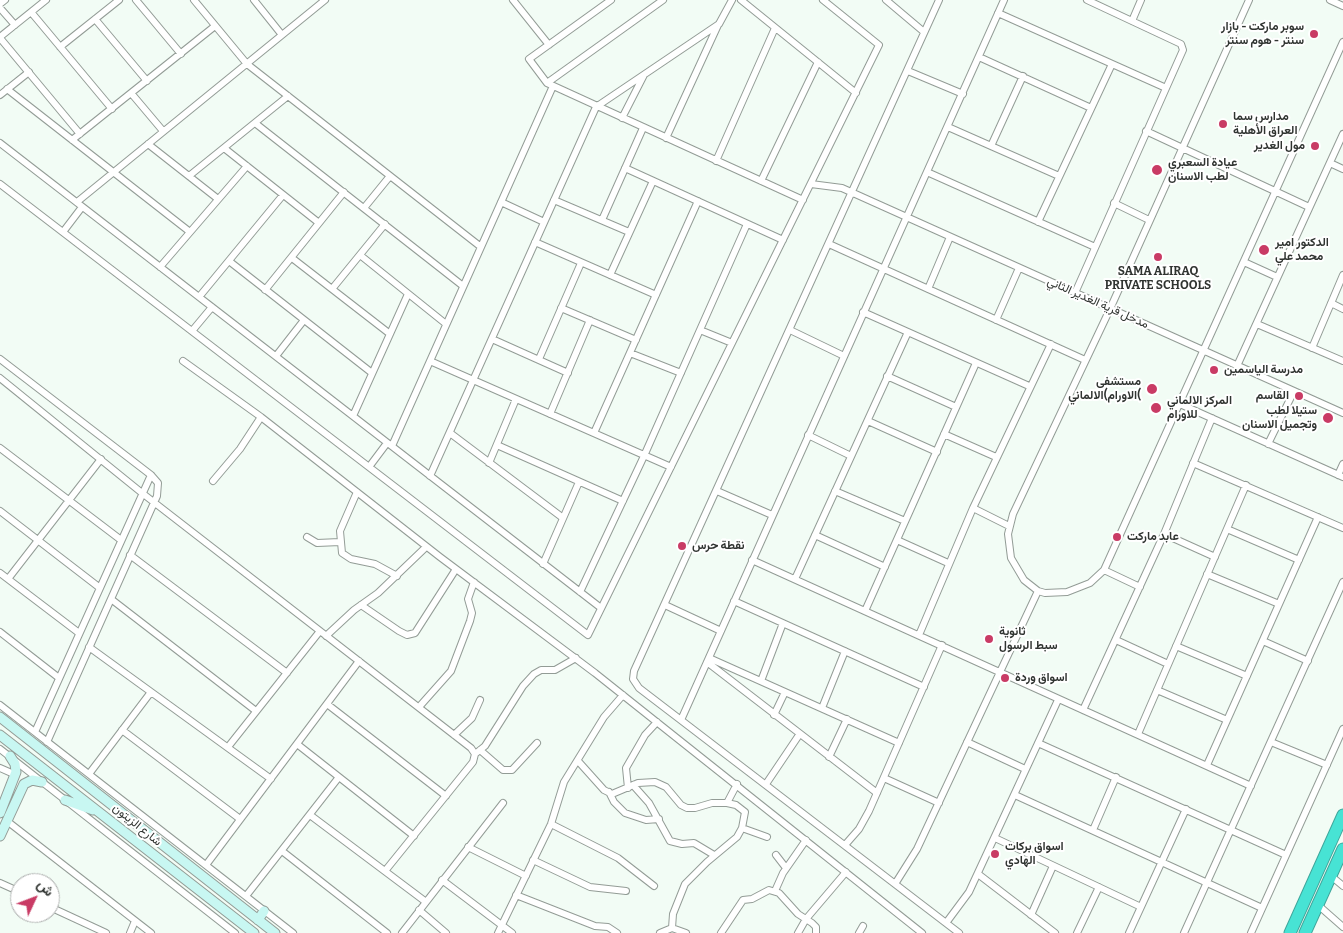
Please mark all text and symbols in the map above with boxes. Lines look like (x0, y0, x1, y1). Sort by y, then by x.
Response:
place label: سوبر ماركت - بازار سنتر - هوم سنتر (1221, 20, 1304, 48)
marker: سوبر ماركت - بازار سنتر - هوم سنتر (1308, 28, 1320, 40)
place label: مدارس سما العراق الأهلية (1233, 110, 1298, 138)
marker: مدارس سما العراق الأهلية (1217, 118, 1229, 130)
place label: مول الغدير (1254, 139, 1305, 153)
marker: مول الغدير (1309, 140, 1321, 152)
place label: عيادة السعبري لطب الاسنان (1168, 156, 1237, 184)
marker: عيادة السعبري لطب الاسنان (1150, 163, 1164, 177)
place label: الدكتور امير محمد علي (1275, 236, 1329, 264)
marker: الدكتور امير محمد علي (1257, 243, 1271, 257)
marker: SAMA ALIRAQ PRIVATE SCHOOLS (1152, 251, 1164, 263)
place label: SAMA ALIRAQ PRIVATE SCHOOLS (1105, 265, 1211, 293)
street label: مدخل قرية الغدير الثاني (1045, 274, 1151, 332)
place label: مدرسة الياسمين (1224, 363, 1303, 377)
marker: مدرسة الياسمين (1208, 364, 1220, 376)
place label: مستشفى الاورام)الالماني( (1068, 375, 1141, 403)
marker: مستشفى الاورام)الالماني( (1145, 382, 1159, 396)
place label: القاسم (1256, 389, 1289, 403)
marker: القاسم (1293, 390, 1305, 402)
place label: المركز الالماني للاورام (1167, 394, 1232, 422)
marker: المركز الالماني للاورام (1149, 401, 1163, 415)
place label: ستيلا لطب وتجميل الاسنان (1242, 404, 1317, 432)
marker: ستيلا لطب وتجميل الاسنان (1321, 411, 1335, 425)
place label: عابد ماركت (1127, 530, 1179, 544)
marker: عابد ماركت (1111, 531, 1123, 543)
place label: نقطة حرس (692, 539, 745, 553)
marker: نقطة حرس (676, 540, 688, 552)
place label: ثانوية سبط الرسول (999, 625, 1058, 653)
marker: ثانوية سبط الرسول (983, 633, 995, 645)
place label: اسواق وردة (1015, 671, 1068, 685)
marker: اسواق وردة (999, 672, 1011, 684)
street label: شارع الزيتون (110, 801, 164, 849)
place label: اسواق بركات الهادي (1005, 840, 1064, 868)
marker: اسواق بركات الهادي (989, 848, 1001, 860)
north arrow (10, 873, 60, 923)
text: ش (34, 876, 58, 900)

